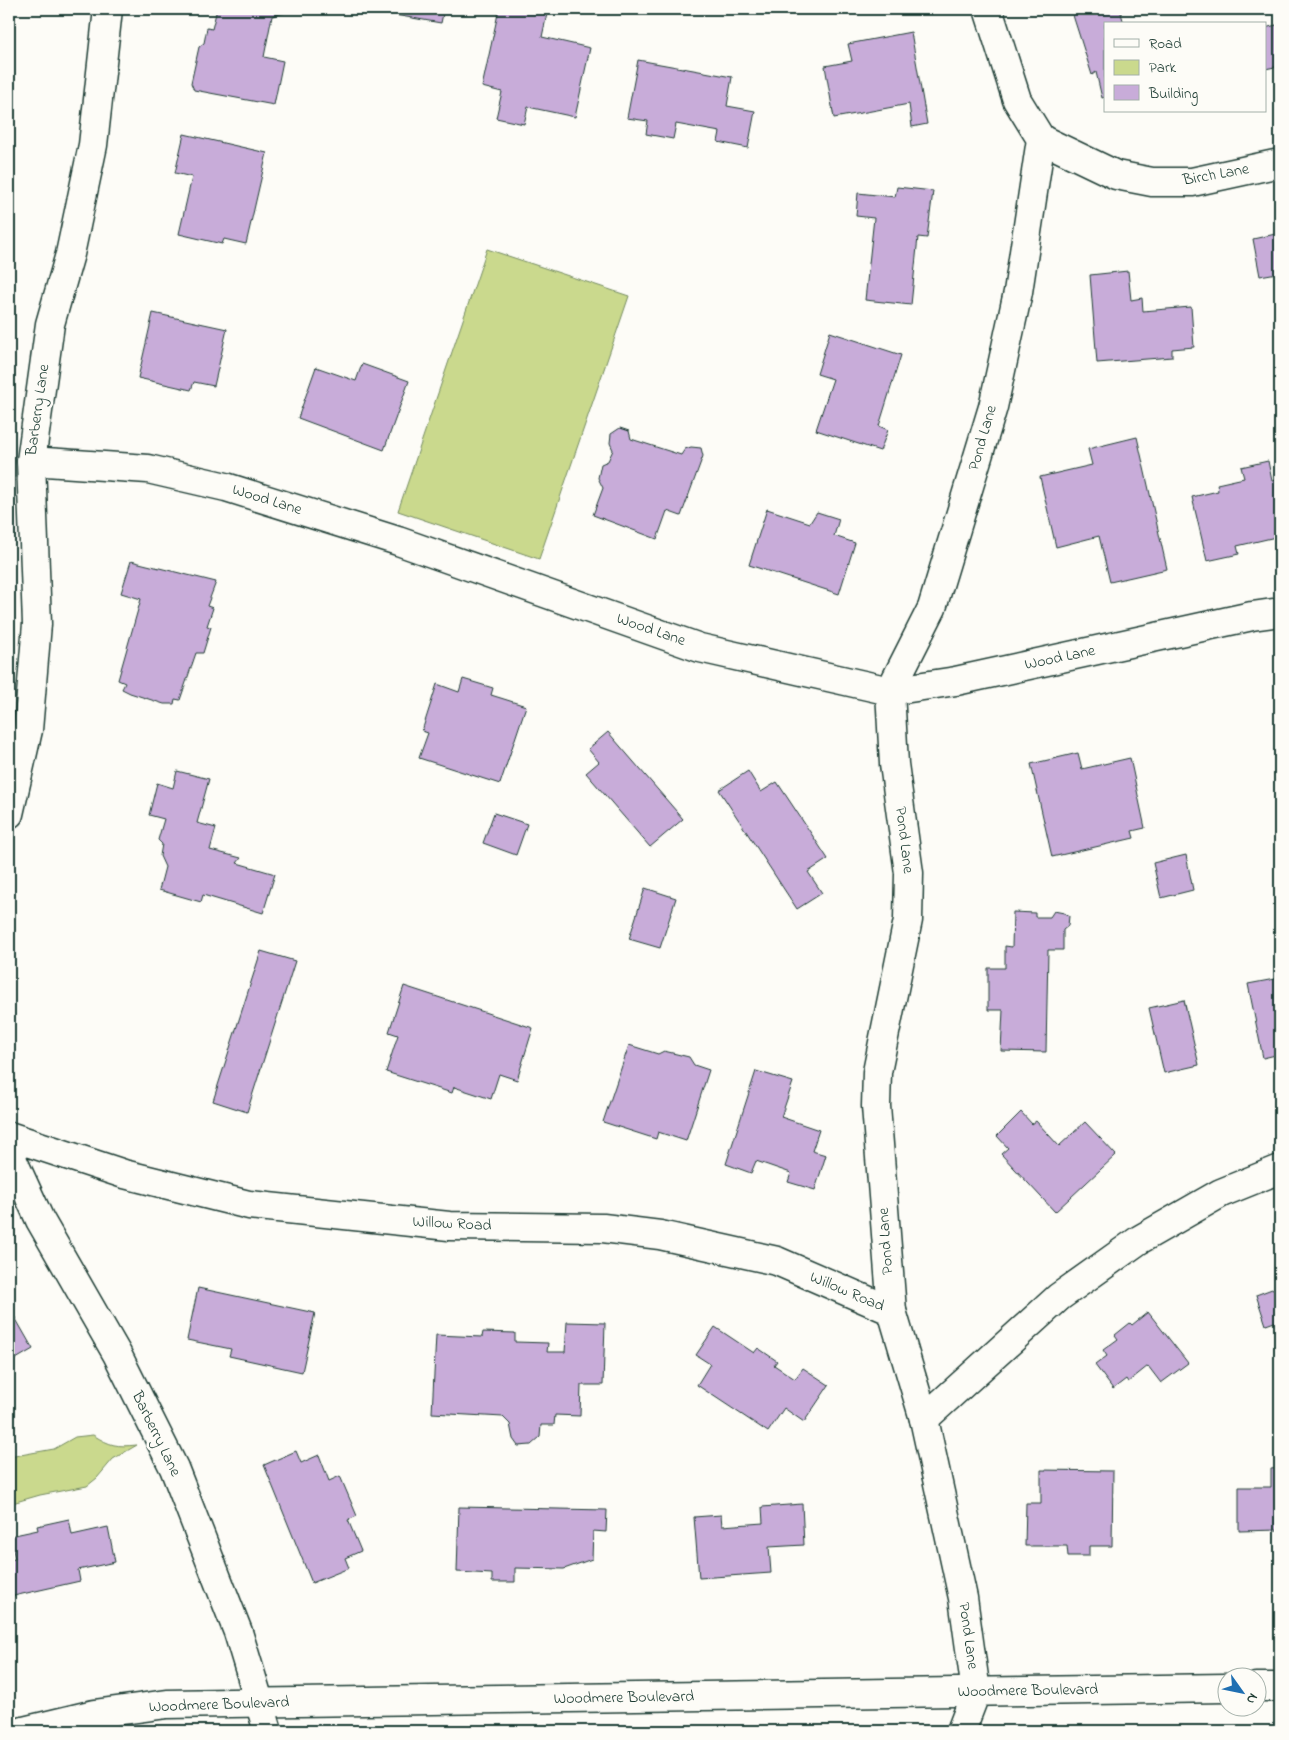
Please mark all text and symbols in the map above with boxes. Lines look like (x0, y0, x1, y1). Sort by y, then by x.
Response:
legend (1104, 22, 1266, 112)
text: Road (1149, 33, 1182, 55)
text: Park (1149, 57, 1177, 79)
text: Building (1148, 83, 1198, 106)
street label: Birch Lane (1180, 157, 1252, 193)
street label: Barberry Lane (20, 362, 56, 458)
street label: Pond Lane (962, 402, 1004, 474)
street label: Wood Lane (229, 478, 306, 522)
street label: Wood Lane (613, 607, 690, 653)
street label: Wood Lane (1022, 639, 1098, 677)
street label: Pond Lane (888, 805, 920, 876)
street label: Pond Lane (872, 1206, 900, 1275)
street label: Willow Road (412, 1210, 492, 1238)
street label: Willow Road (806, 1266, 888, 1318)
street label: Barberry Lane (125, 1386, 187, 1482)
street label: Pond Lane (951, 1601, 985, 1672)
north arrow (1216, 1668, 1266, 1718)
street label: Woodmere Boulevard (958, 1678, 1098, 1704)
street label: Woodmere Boulevard (554, 1685, 694, 1711)
text: N (1240, 1689, 1263, 1708)
street label: Woodmere Boulevard (148, 1691, 290, 1719)

